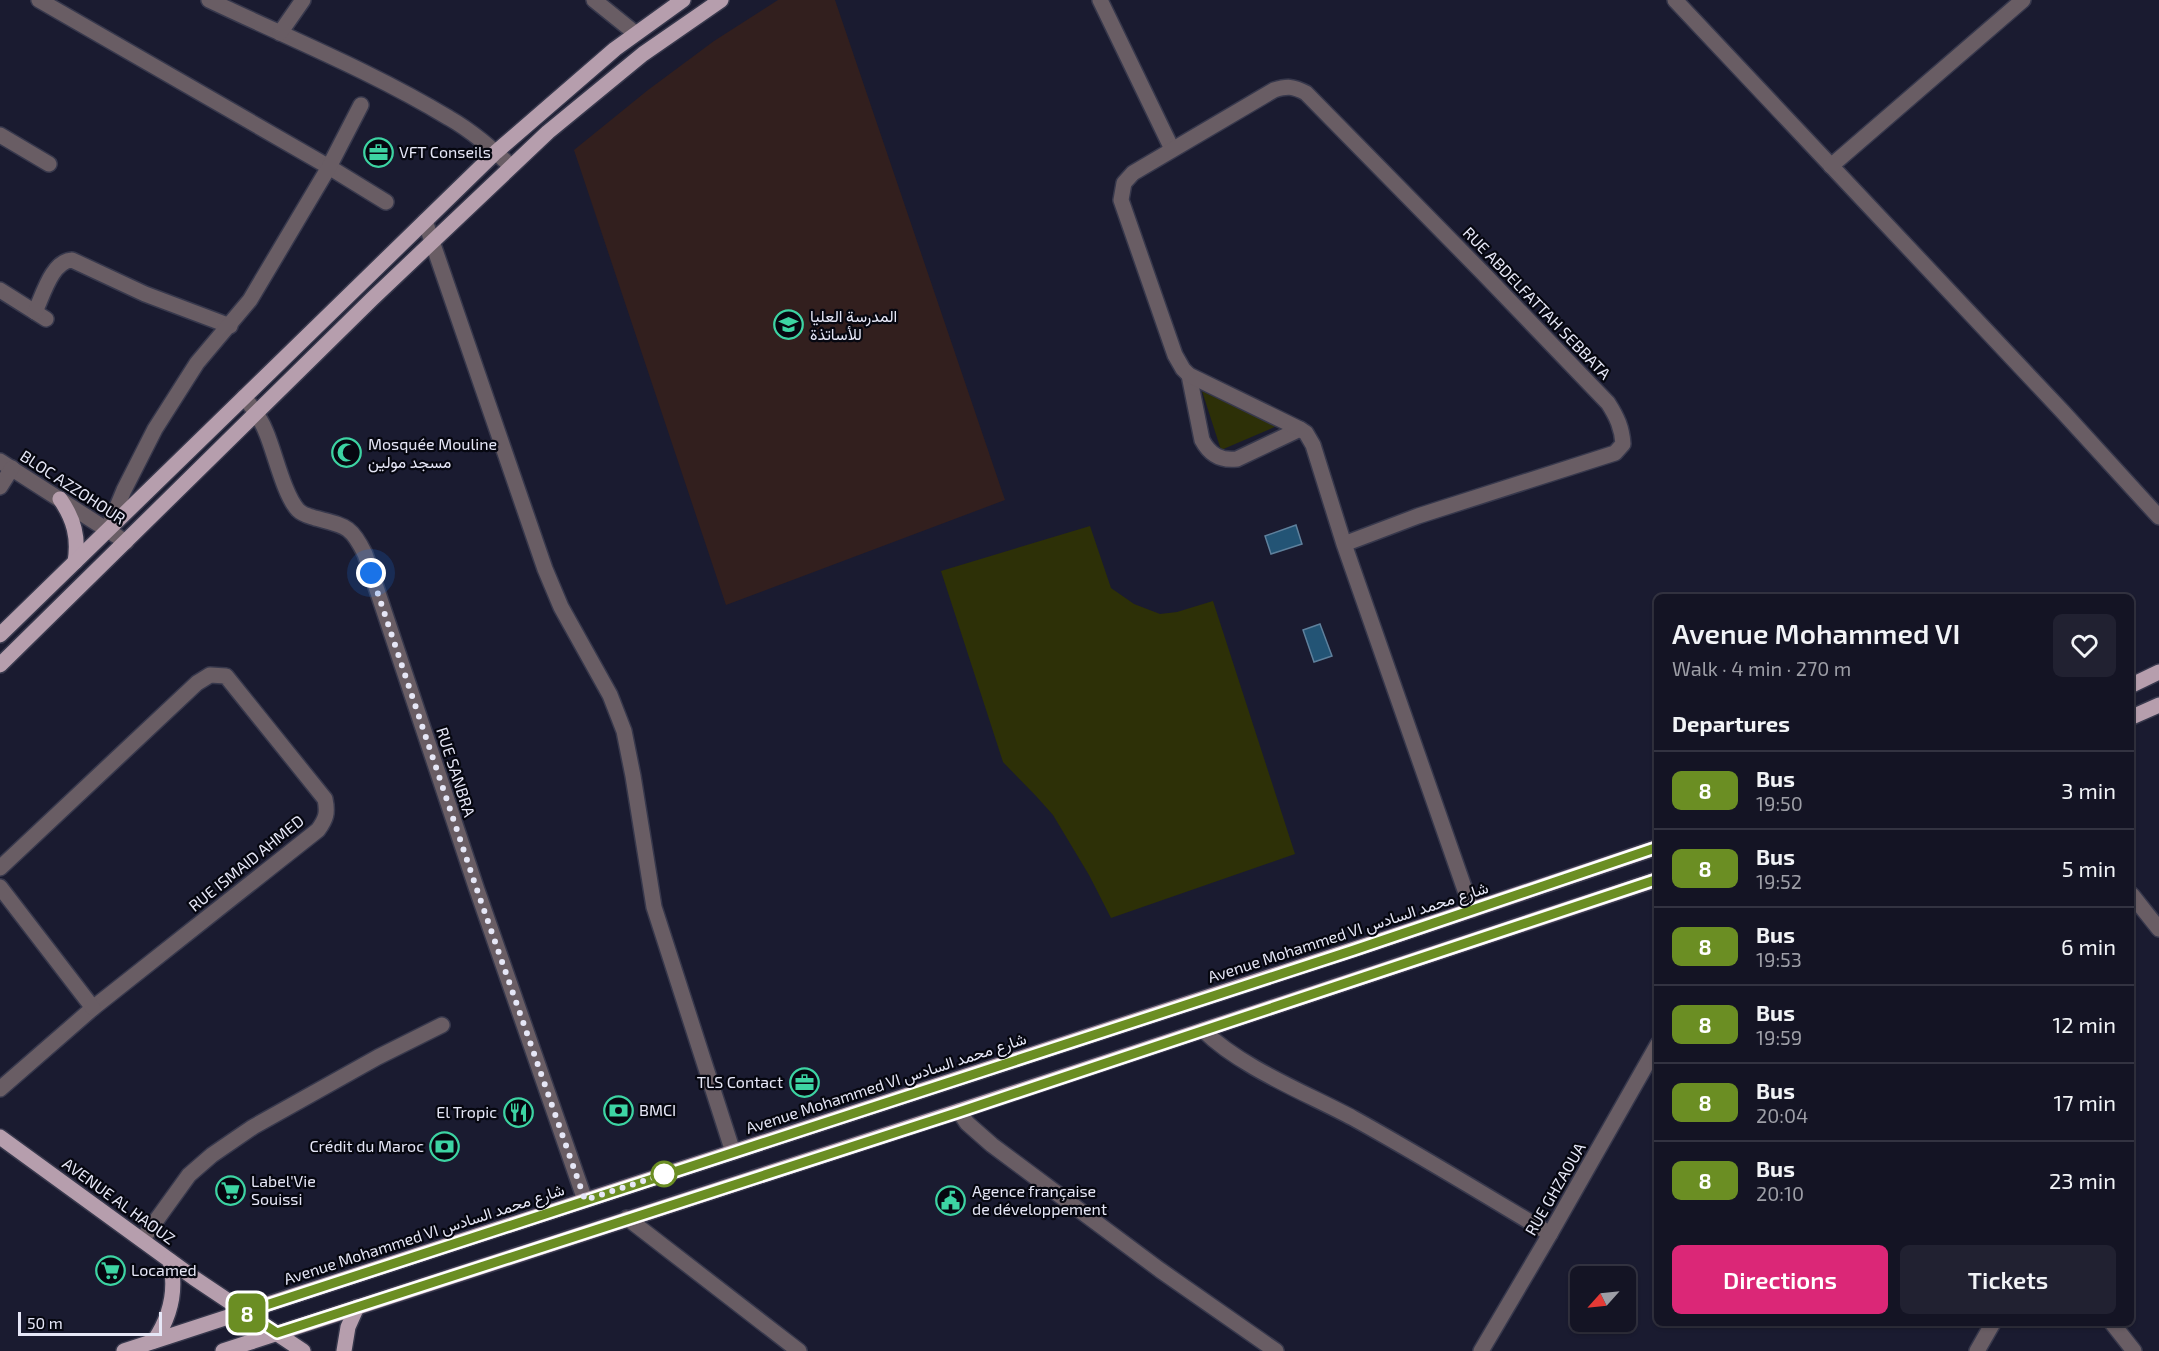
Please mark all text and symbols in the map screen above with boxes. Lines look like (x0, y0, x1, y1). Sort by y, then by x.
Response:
office icon: VFT Conseils (362, 136, 394, 168)
place label: VFT Conseils (399, 142, 491, 161)
street label: RUE ABDELFATTAH SEBBATA (1460, 223, 1615, 383)
place label: المدرسة العليا للأساتذة (810, 306, 897, 343)
school or university icon: المدرسة العليا للأساتذة (773, 309, 805, 341)
place label: Mosquée Mouline مسجد مولين (368, 434, 497, 473)
mosque icon: Mosquée Mouline مسجد مولين (331, 437, 363, 469)
street label: BLOC AZZOHOUR (17, 446, 129, 528)
your location (356, 558, 386, 588)
button: heart (2053, 614, 2116, 677)
text: Avenue Mohammed VI (1672, 616, 1960, 650)
text: Walk · 4 min · 270 m (1672, 656, 1851, 680)
text: Departures (1672, 710, 1790, 736)
street label: RUE SANBRA (433, 725, 480, 819)
text: Bus (1756, 765, 1795, 791)
text: 3 min (2061, 777, 2116, 803)
text: 8 (1698, 778, 1712, 803)
text: 19:50 (1756, 791, 1803, 815)
street label: RUE ISMAID AHMED (184, 810, 307, 915)
text: Bus (1756, 843, 1795, 869)
text: 5 min (2062, 855, 2116, 881)
text: 8 (1698, 856, 1712, 881)
text: 19:52 (1756, 869, 1802, 893)
street label: Avenue Mohammed VI شارع محمد السادس (1205, 877, 1491, 989)
text: Bus (1756, 921, 1795, 947)
text: 6 min (2061, 933, 2116, 959)
text: 8 (1698, 934, 1712, 959)
text: 19:53 (1756, 947, 1802, 971)
text: Bus (1756, 999, 1795, 1025)
text: 12 min (2052, 1011, 2116, 1037)
text: 8 (1698, 1012, 1712, 1037)
text: 19:59 (1756, 1025, 1802, 1049)
street label: Avenue Mohammed VI شارع محمد السادس (743, 1028, 1029, 1140)
office icon: TLS Contact (788, 1066, 820, 1098)
place label: TLS Contact (697, 1072, 783, 1091)
text: Bus (1756, 1077, 1795, 1103)
text: 17 min (2054, 1089, 2116, 1115)
text: 8 (1698, 1090, 1712, 1115)
bank icon: BMCI (602, 1094, 634, 1126)
restaurant icon: El Tropic (502, 1096, 534, 1128)
place label: BMCI (639, 1100, 676, 1119)
place label: El Tropic (436, 1102, 497, 1121)
text: 20:04 (1756, 1103, 1808, 1127)
bank icon: Crédit du Maroc (429, 1130, 461, 1162)
place label: Crédit du Maroc (309, 1136, 424, 1155)
street label: RUE GHZAOUA (1520, 1139, 1589, 1239)
street label: AVENUE AL HAOUZ (59, 1153, 179, 1248)
text: Bus (1756, 1155, 1795, 1181)
unlabelled marker (651, 1161, 677, 1187)
text: 23 min (2049, 1167, 2116, 1193)
text: 8 (1698, 1168, 1712, 1193)
place label: Label'Vie Souissi (251, 1171, 316, 1208)
supermarket icon: Label'Vie Souissi (214, 1174, 246, 1206)
street label: Avenue Mohammed VI شارع محمد السادس (281, 1179, 567, 1291)
place label: Agence française de développement (972, 1181, 1107, 1218)
text: 20:10 (1756, 1181, 1804, 1205)
public building icon: Agence française de développement (935, 1184, 967, 1216)
button: Directions (1672, 1245, 1888, 1314)
button: Tickets (1900, 1245, 2116, 1314)
supermarket icon: Locamed (94, 1254, 126, 1286)
place label: Locamed (131, 1260, 197, 1279)
north arrow (1570, 1266, 1636, 1332)
map controls (1570, 1266, 1636, 1332)
line badge: 8 (228, 1294, 266, 1332)
text: 8 (240, 1301, 254, 1326)
scale bar (18, 1309, 162, 1336)
text: 50 m (27, 1313, 63, 1332)

